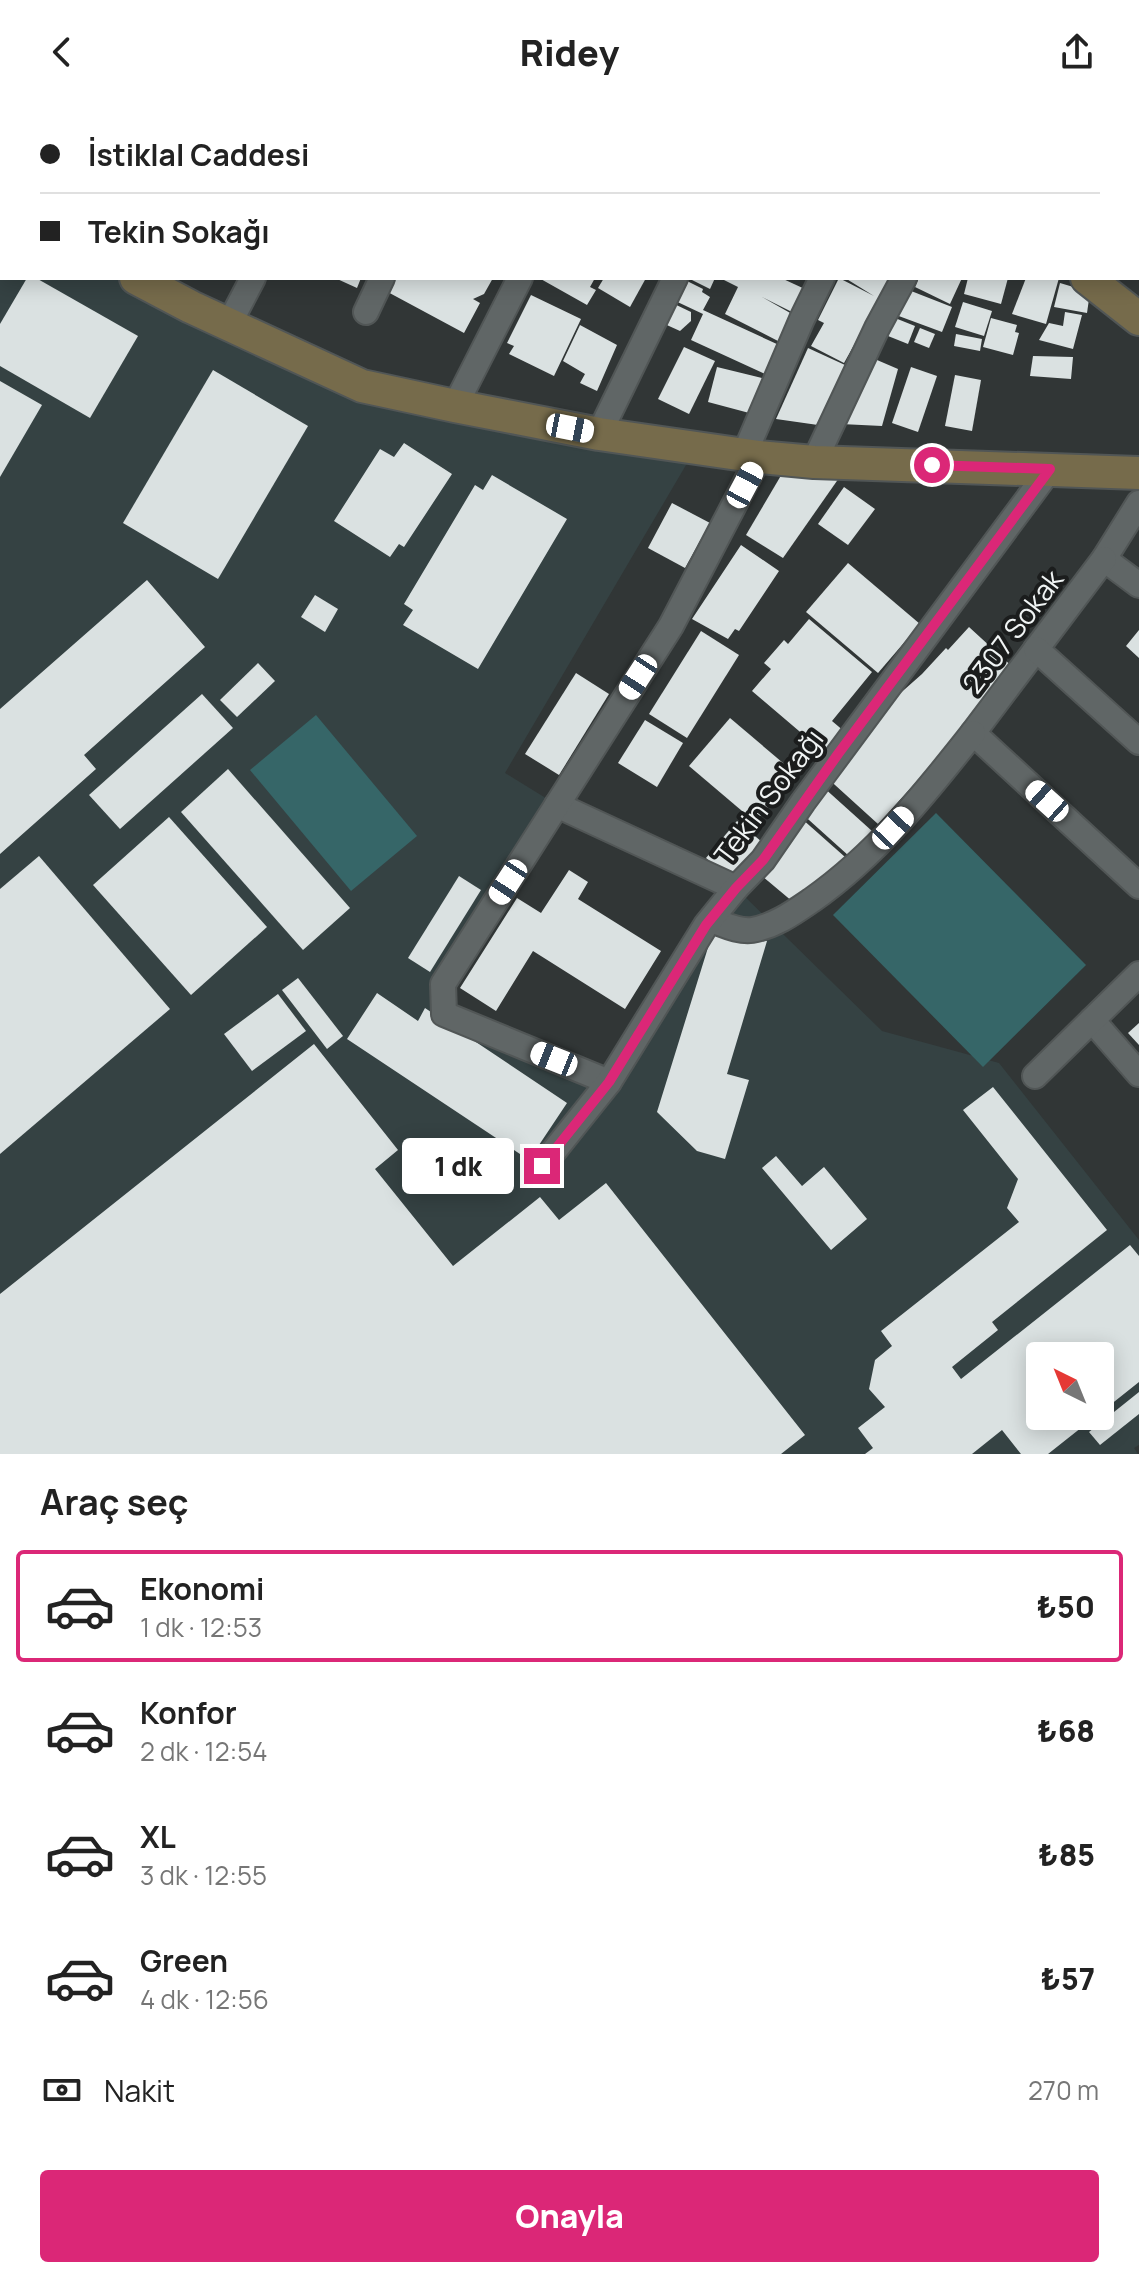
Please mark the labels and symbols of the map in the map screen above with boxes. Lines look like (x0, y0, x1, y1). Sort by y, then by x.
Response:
car (544, 412, 596, 444)
route start (914, 447, 950, 483)
car (723, 458, 767, 512)
street label: 2307 Sokak (953, 561, 1072, 700)
car (615, 650, 661, 704)
street label: Tekin Sokağı (705, 721, 831, 871)
car (1021, 776, 1073, 826)
car (868, 802, 918, 854)
car (485, 855, 531, 909)
car (527, 1039, 581, 1079)
callout: 1 dk (402, 1138, 514, 1194)
route end (524, 1148, 560, 1184)
north arrow (1026, 1342, 1114, 1430)

